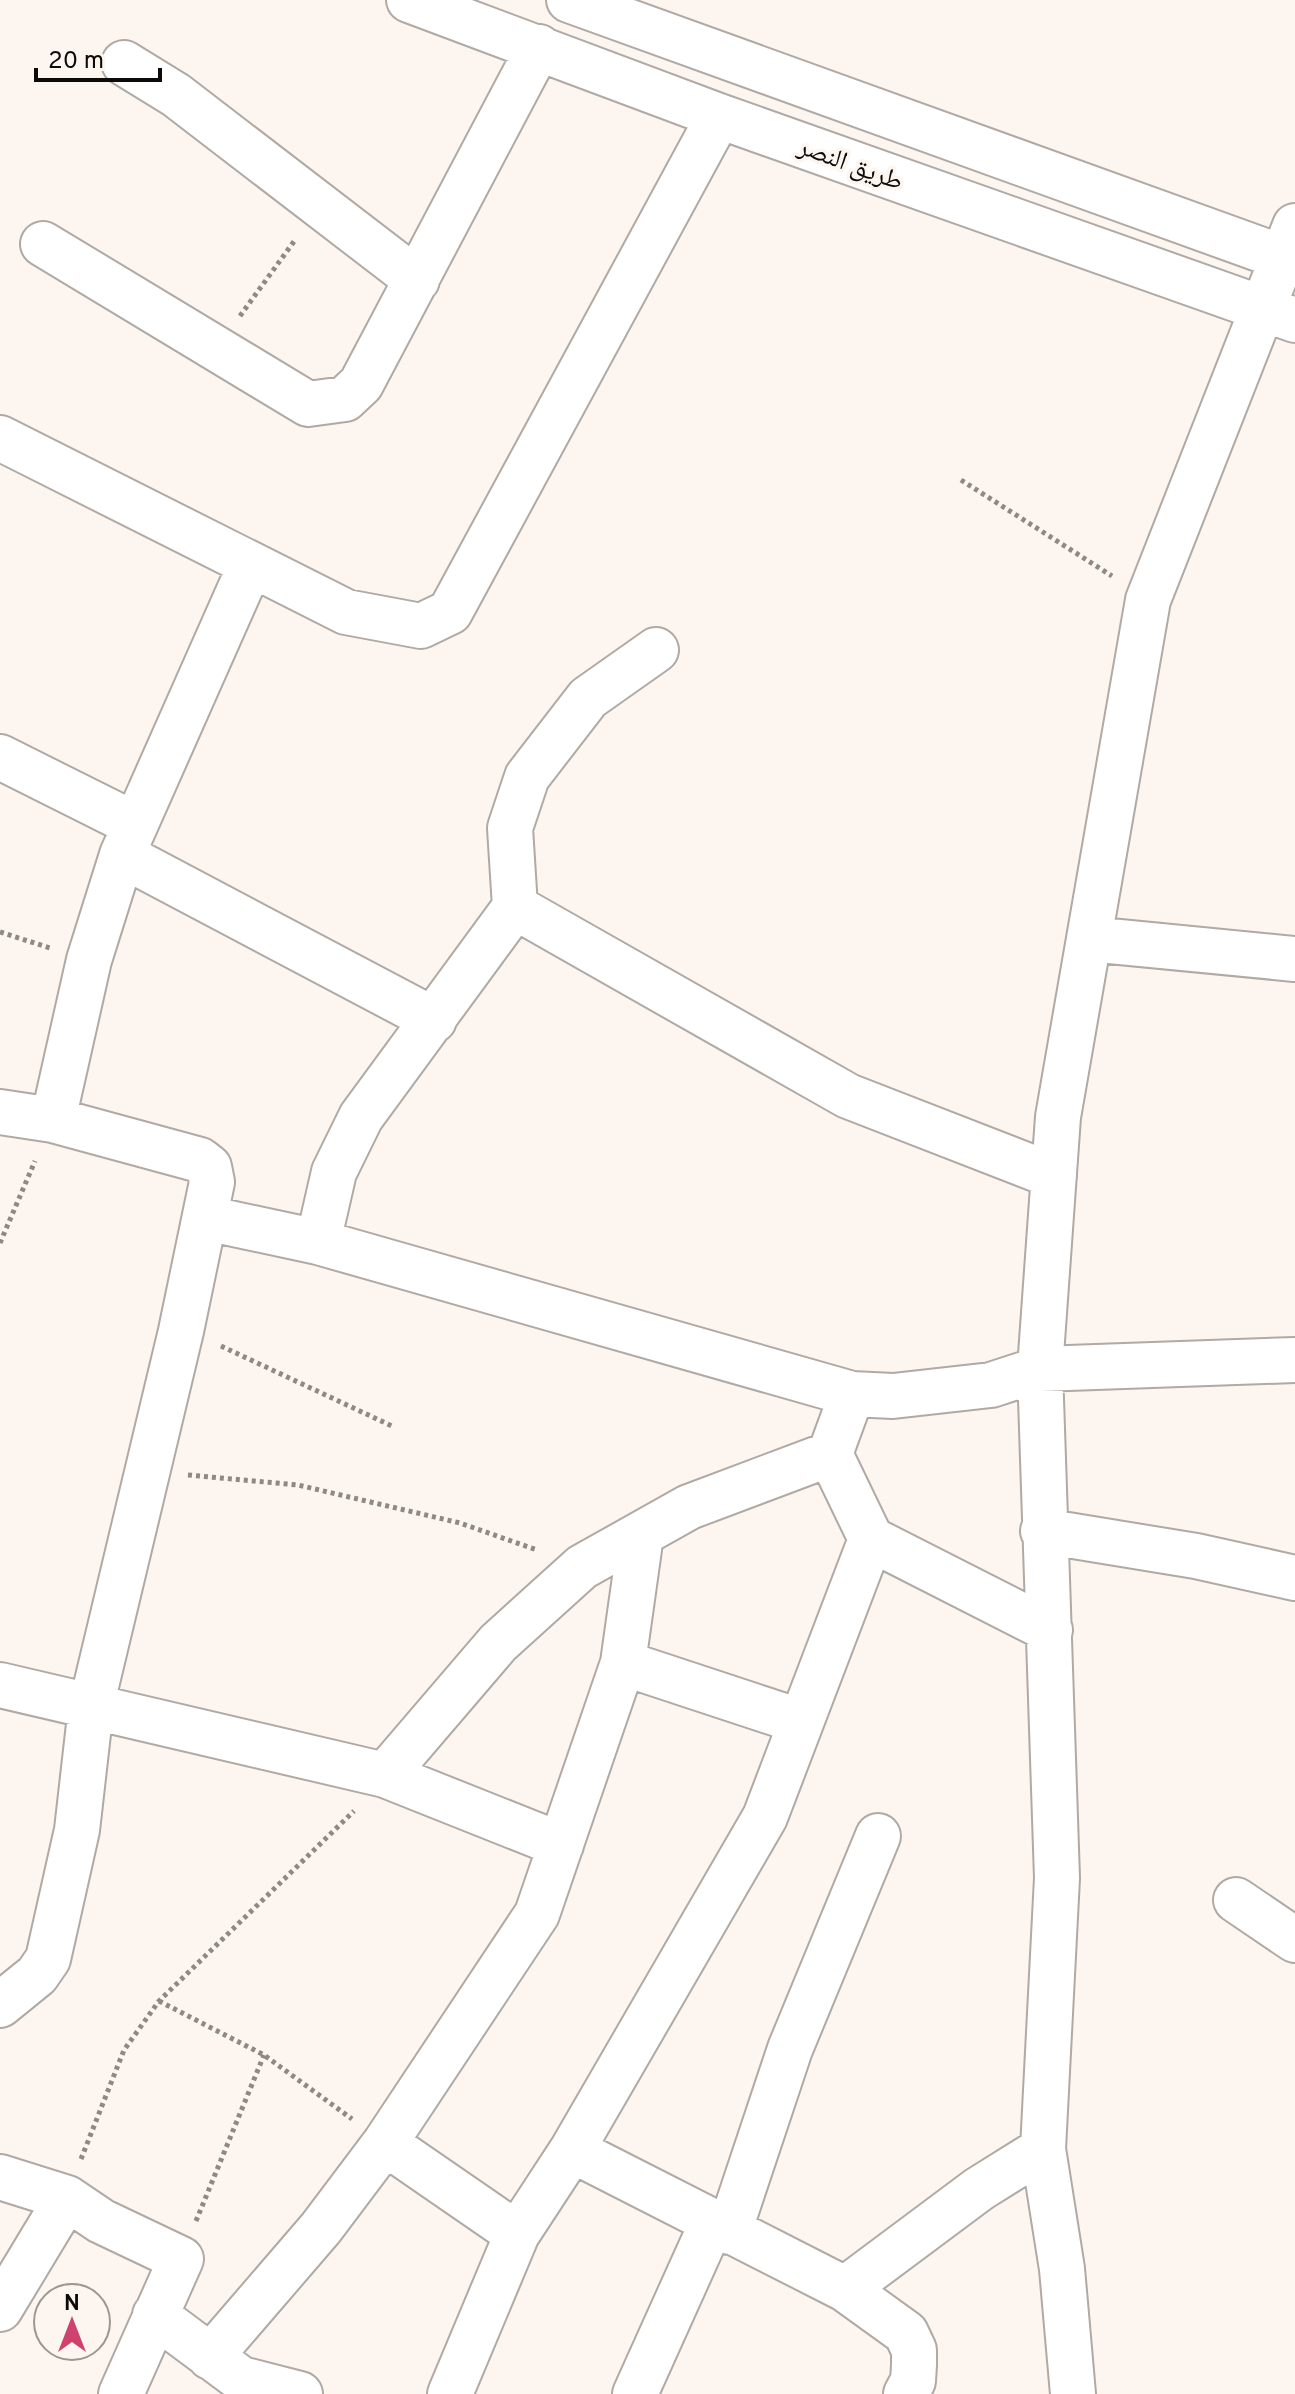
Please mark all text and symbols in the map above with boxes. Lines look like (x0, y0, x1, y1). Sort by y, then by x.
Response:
scale bar (36, 32, 160, 82)
text: 20 m (48, 47, 104, 77)
street label: طريق النصر (792, 131, 907, 200)
north arrow (32, 2282, 112, 2362)
text: N (64, 2291, 80, 2318)

